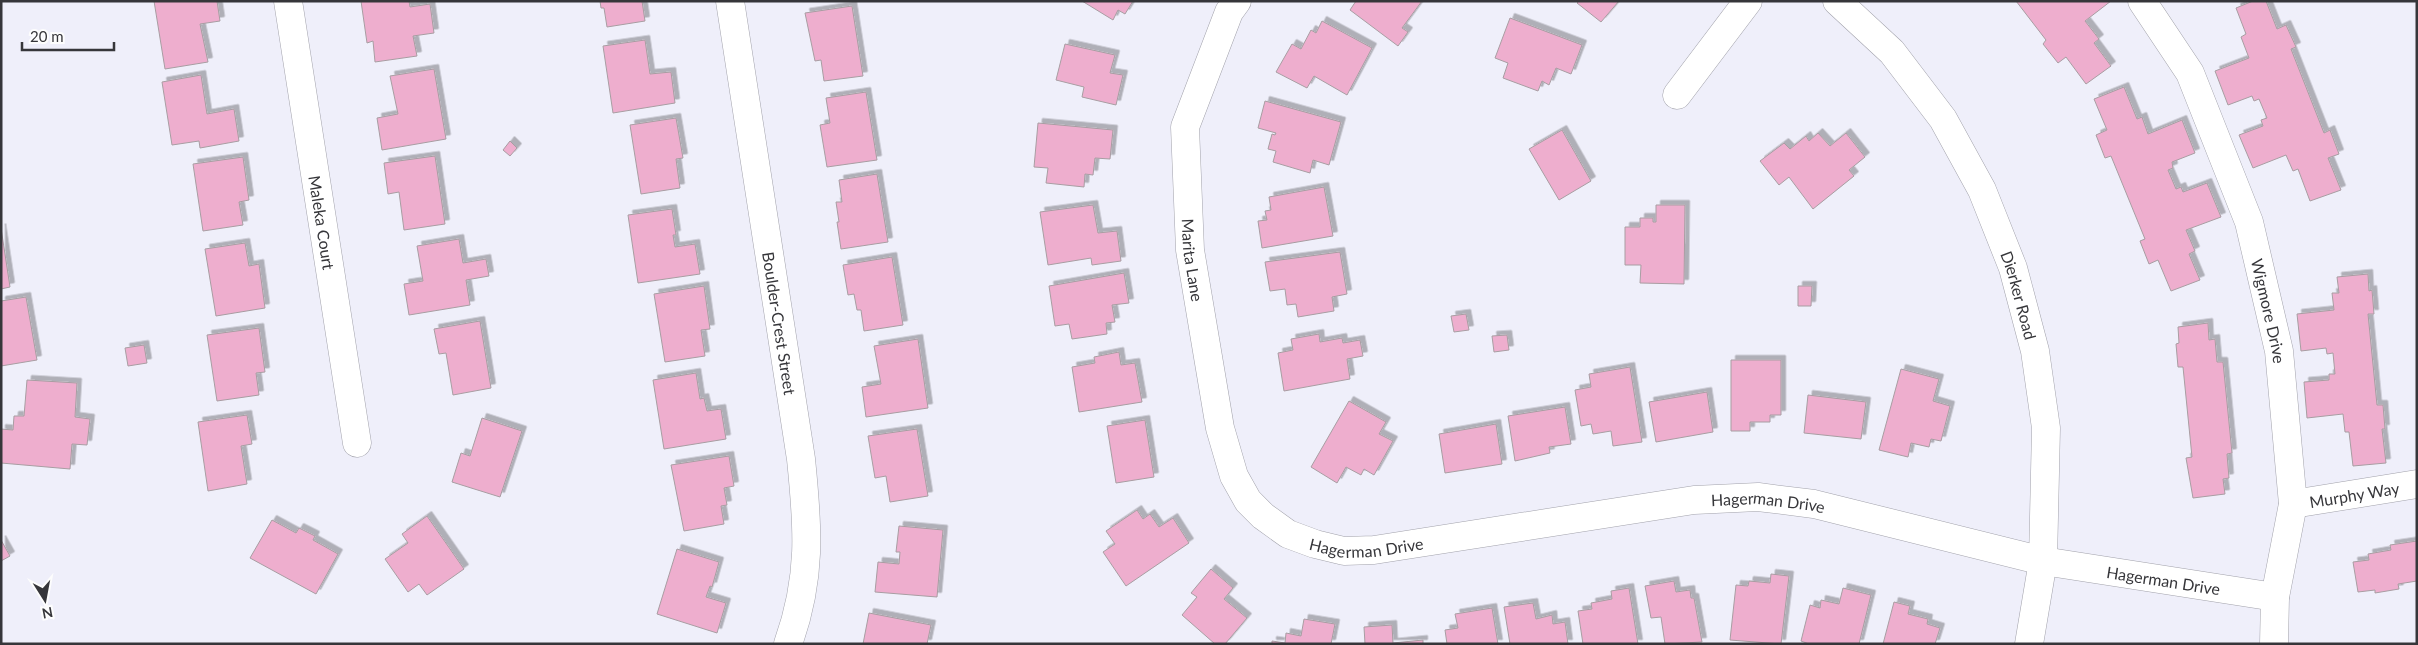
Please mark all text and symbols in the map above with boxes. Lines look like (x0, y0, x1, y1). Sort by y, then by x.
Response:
scale bar (22, 20, 115, 52)
text: 20 m (30, 27, 64, 45)
street label: Maleka Court (306, 174, 339, 271)
street label: Marita Lane (1179, 218, 1208, 303)
street label: Dierker Road (1998, 248, 2041, 342)
street label: Boulder-Crest Street (759, 250, 800, 396)
street label: Wigmore Drive (2248, 256, 2290, 364)
street label: Murphy Way (2308, 477, 2401, 511)
street label: Hagerman Drive (1711, 487, 1827, 516)
street label: Hagerman Drive (1308, 533, 1425, 561)
street label: Hagerman Drive (2105, 562, 2222, 598)
north arrow (20, 575, 70, 625)
text: N (41, 604, 54, 623)

